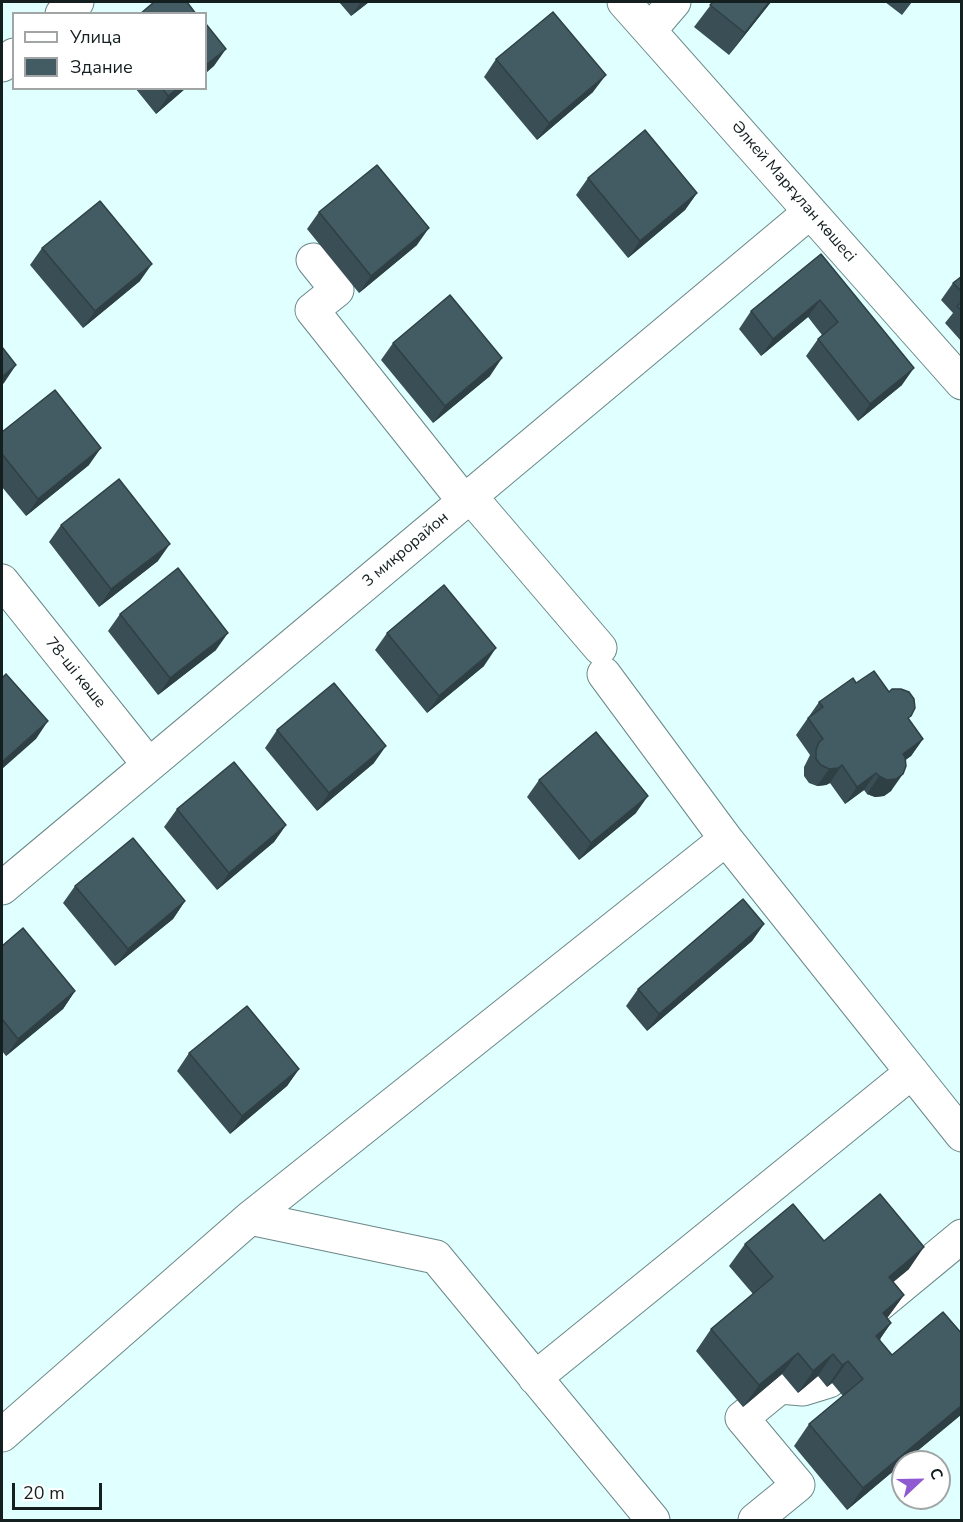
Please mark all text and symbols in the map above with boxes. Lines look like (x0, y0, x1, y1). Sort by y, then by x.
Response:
legend (12, 12, 207, 90)
text: Улица (70, 25, 121, 49)
text: Здание (70, 55, 133, 79)
street label: Әлкей Марғұлан көшесі (727, 118, 859, 266)
street label: 3 микрорайон (359, 508, 453, 592)
street label: 78-ші көше (41, 634, 109, 712)
north arrow (891, 1450, 951, 1510)
text: С (924, 1465, 948, 1483)
scale bar (15, 1471, 105, 1509)
text: 20 m (23, 1481, 65, 1505)

